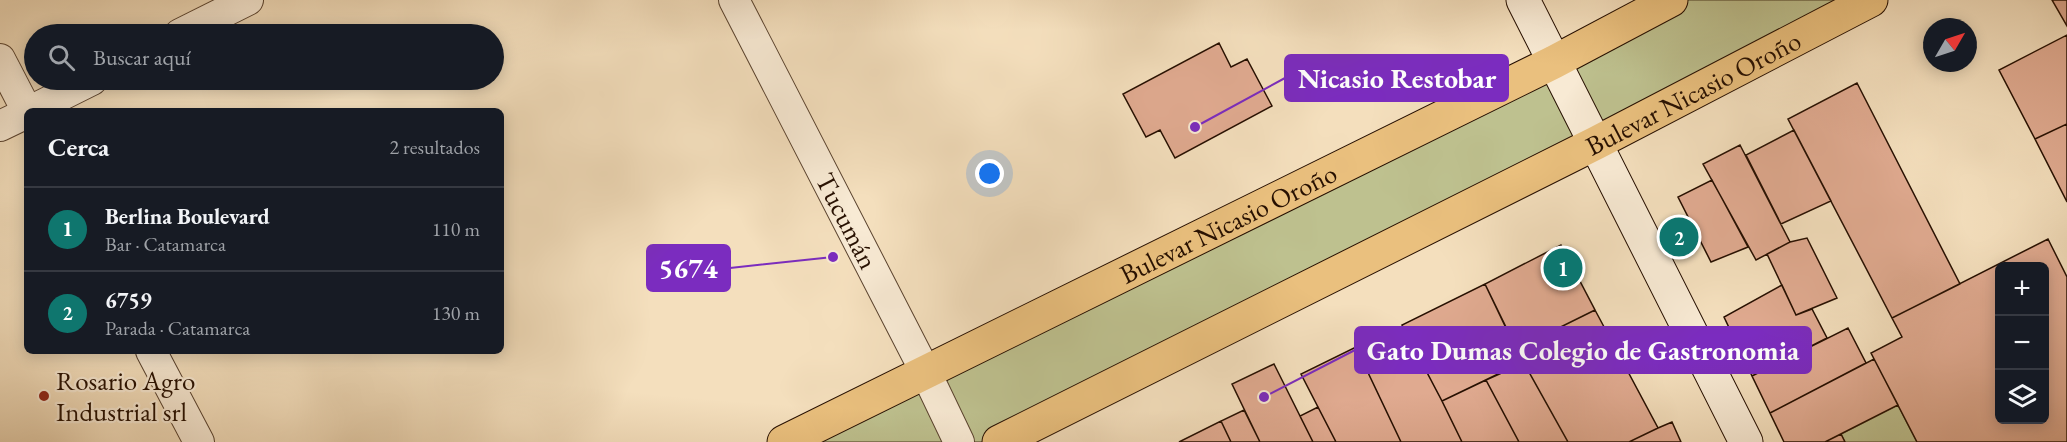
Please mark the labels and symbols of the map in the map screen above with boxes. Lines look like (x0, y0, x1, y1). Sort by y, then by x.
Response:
north arrow (1923, 18, 1977, 72)
street label: Bulevar Nicasio Oroño (1580, 22, 1807, 163)
callout: Nicasio Restobar (1285, 55, 1508, 101)
text: Nicasio Restobar (1298, 60, 1497, 96)
street label: Bulevar Nicasio Oroño (1113, 155, 1342, 291)
your location (975, 159, 1004, 188)
street label: Tucumán (808, 166, 887, 275)
pin: 2 (1660, 214, 1698, 260)
callout: 5674 (647, 245, 730, 291)
pin: 1 (1544, 246, 1582, 290)
text: 5674 (658, 250, 719, 286)
callout: Gato Dumas Colegio de Gastronomia (1355, 327, 1811, 373)
text: Gato Dumas Colegio de Gastronomia (1367, 332, 1800, 368)
place label: Rosario Agro Industrial srl (56, 363, 195, 429)
marker: Rosario Agro Industrial srl (37, 389, 51, 403)

